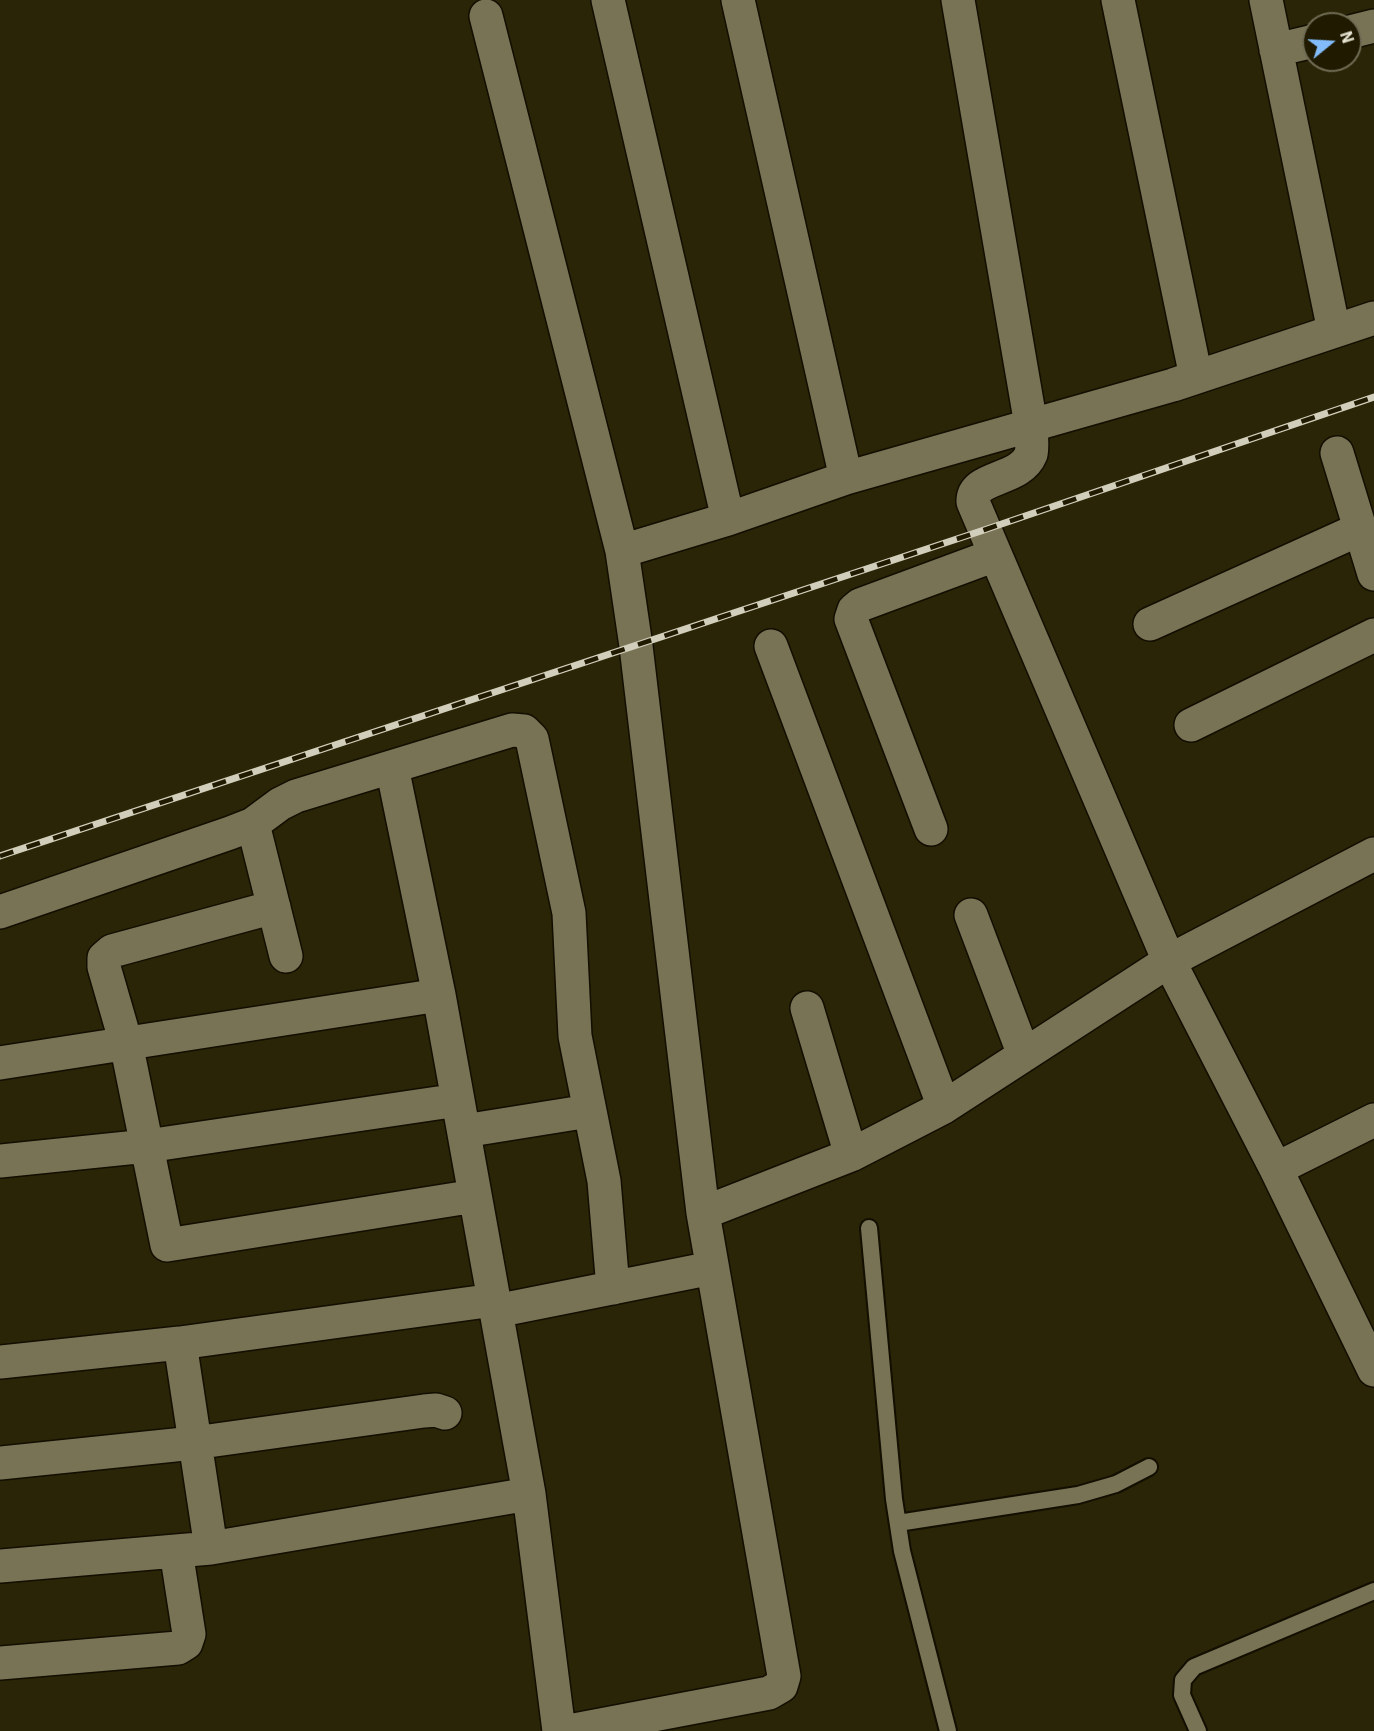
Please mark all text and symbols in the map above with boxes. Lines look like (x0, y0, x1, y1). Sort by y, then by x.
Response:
north arrow (1302, 12, 1362, 72)
text: N (1336, 28, 1359, 46)

